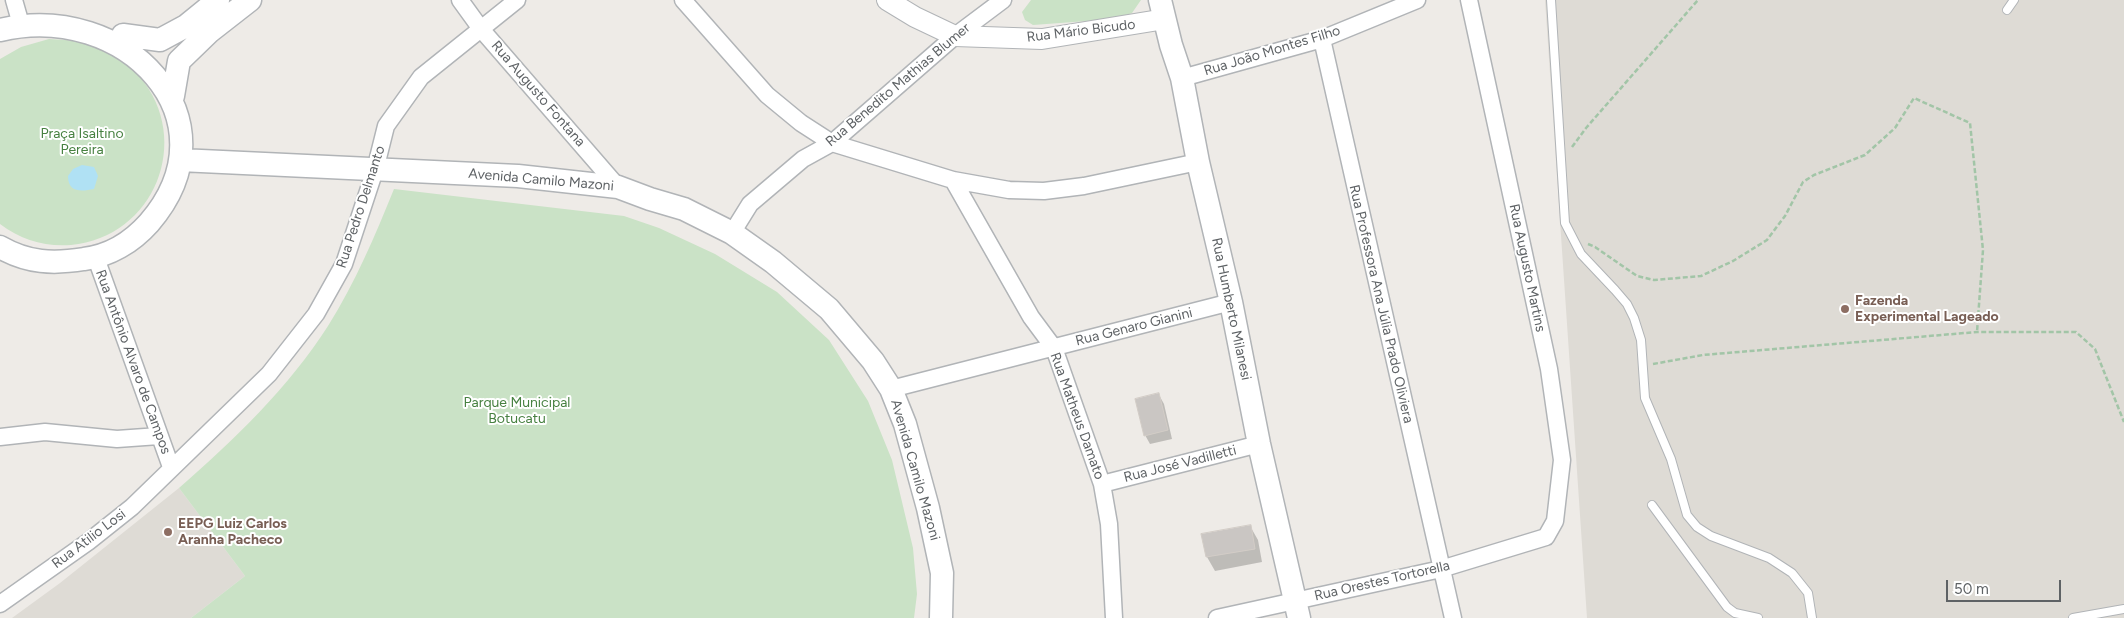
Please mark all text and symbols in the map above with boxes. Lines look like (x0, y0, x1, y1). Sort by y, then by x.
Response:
street label: Rua Mário Bicudo (1026, 16, 1136, 46)
street label: Rua Benedito Mathias Blumer (822, 20, 974, 150)
street label: Rua João Montes Filho (1202, 22, 1342, 80)
street label: Rua Augusto Fontana (487, 38, 589, 150)
park label: Praça Isaltino Pereira (40, 126, 124, 158)
street label: Rua Pedro Delmanto (333, 144, 389, 270)
street label: Avenida Camilo Mazoni (468, 165, 614, 195)
street label: Rua Professora Ana Júlia Prado Oliviera (1345, 183, 1417, 425)
street label: Rua Augusto Martins (1505, 202, 1549, 334)
street label: Rua Humberto Milanesi (1208, 236, 1254, 382)
street label: Rua Antônio Alvaro de Campos (92, 268, 174, 456)
place label: Fazenda Experimental Lageado (1855, 293, 1999, 326)
marker: Fazenda Experimental Lageado (1839, 303, 1851, 315)
street label: Rua Genaro Gianini (1074, 304, 1194, 350)
street label: Rua Matheus Damato (1046, 350, 1108, 482)
park label: Parque Municipal Botucatu (464, 395, 570, 428)
street label: Avenida Camilo Mazoni (887, 397, 943, 543)
street label: Rua José Vadilletti (1122, 442, 1238, 486)
street label: Rua Atilio Losi (49, 506, 129, 572)
place label: EEPG Luiz Carlos Aranha Pacheco (178, 516, 287, 548)
marker: EEPG Luiz Carlos Aranha Pacheco (162, 526, 174, 538)
street label: Rua Orestes Tortorella (1313, 557, 1451, 605)
scale bar (1949, 570, 2064, 602)
text: 50 m (1954, 580, 1989, 598)

